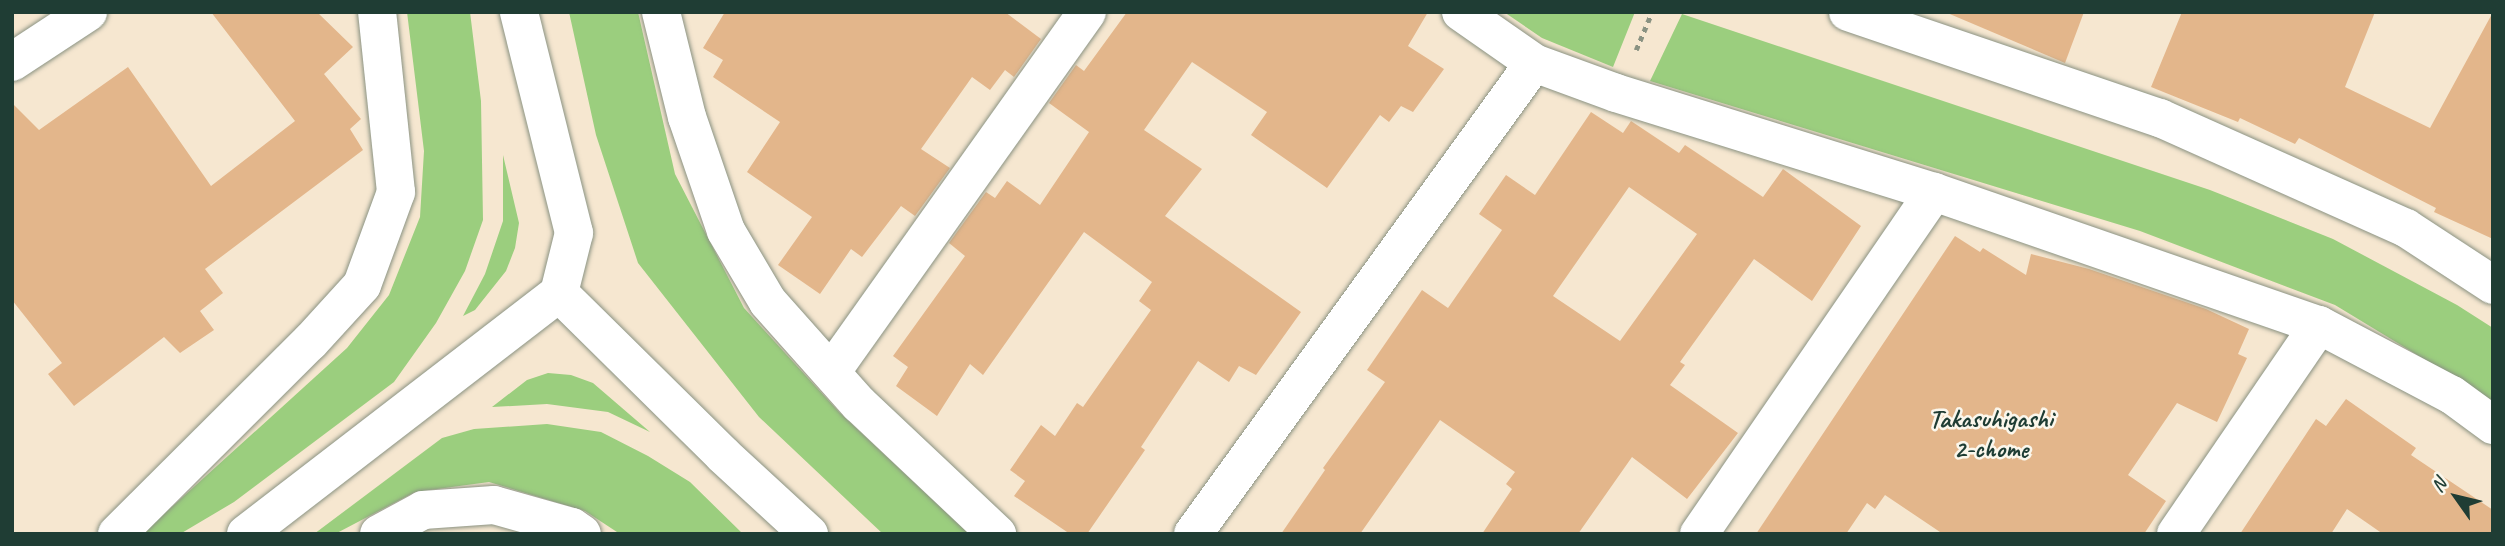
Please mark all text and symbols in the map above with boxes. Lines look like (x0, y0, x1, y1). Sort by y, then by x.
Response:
district label: Takasuhigashi 2-chome (1929, 403, 2053, 464)
north arrow (2421, 462, 2491, 532)
text: N (2425, 474, 2452, 497)

